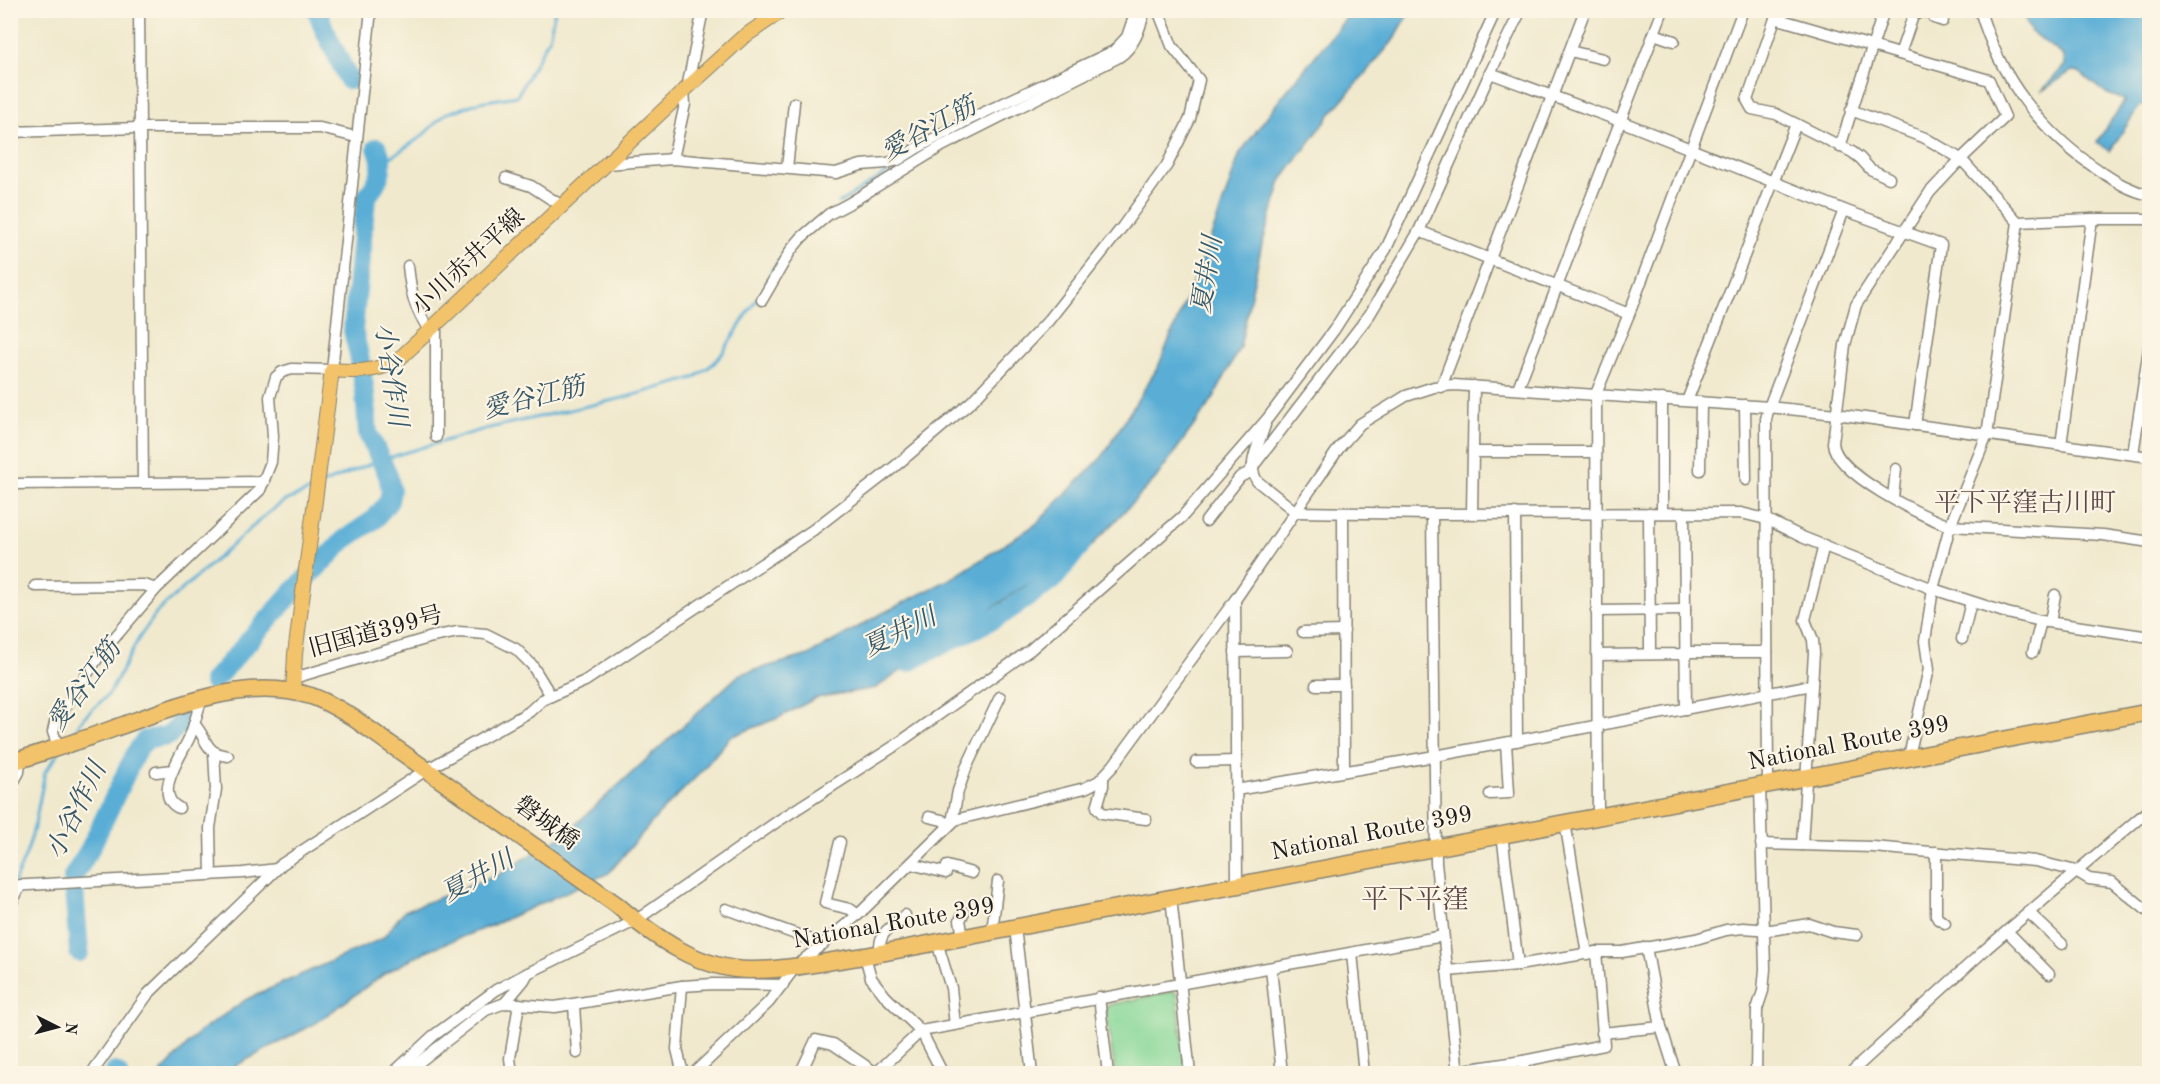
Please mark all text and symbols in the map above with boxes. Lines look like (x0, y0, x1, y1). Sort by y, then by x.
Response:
water label: 愛谷江筋 (876, 90, 984, 167)
street label: 小川赤井平線 (406, 203, 530, 321)
water label: 夏井川 (1187, 231, 1227, 316)
water label: 小谷作川 (370, 321, 413, 431)
water label: 愛谷江筋 (480, 371, 591, 424)
district label: 平下平窪古川町 (1934, 489, 2116, 517)
street label: 旧国道399号 (306, 601, 446, 662)
water label: 夏井川 (858, 601, 943, 662)
water label: 愛谷江筋 (42, 632, 128, 736)
street label: National Route 399 (1746, 713, 1952, 775)
water label: 小谷作川 (41, 755, 113, 863)
street label: 磐城橋 (510, 791, 584, 855)
street label: National Route 399 (1269, 803, 1475, 865)
water label: 夏井川 (437, 844, 521, 907)
district label: 平下平窪 (1361, 885, 1469, 914)
street label: National Route 399 (791, 894, 997, 954)
north arrow (27, 997, 87, 1057)
text: N (61, 1021, 79, 1036)

